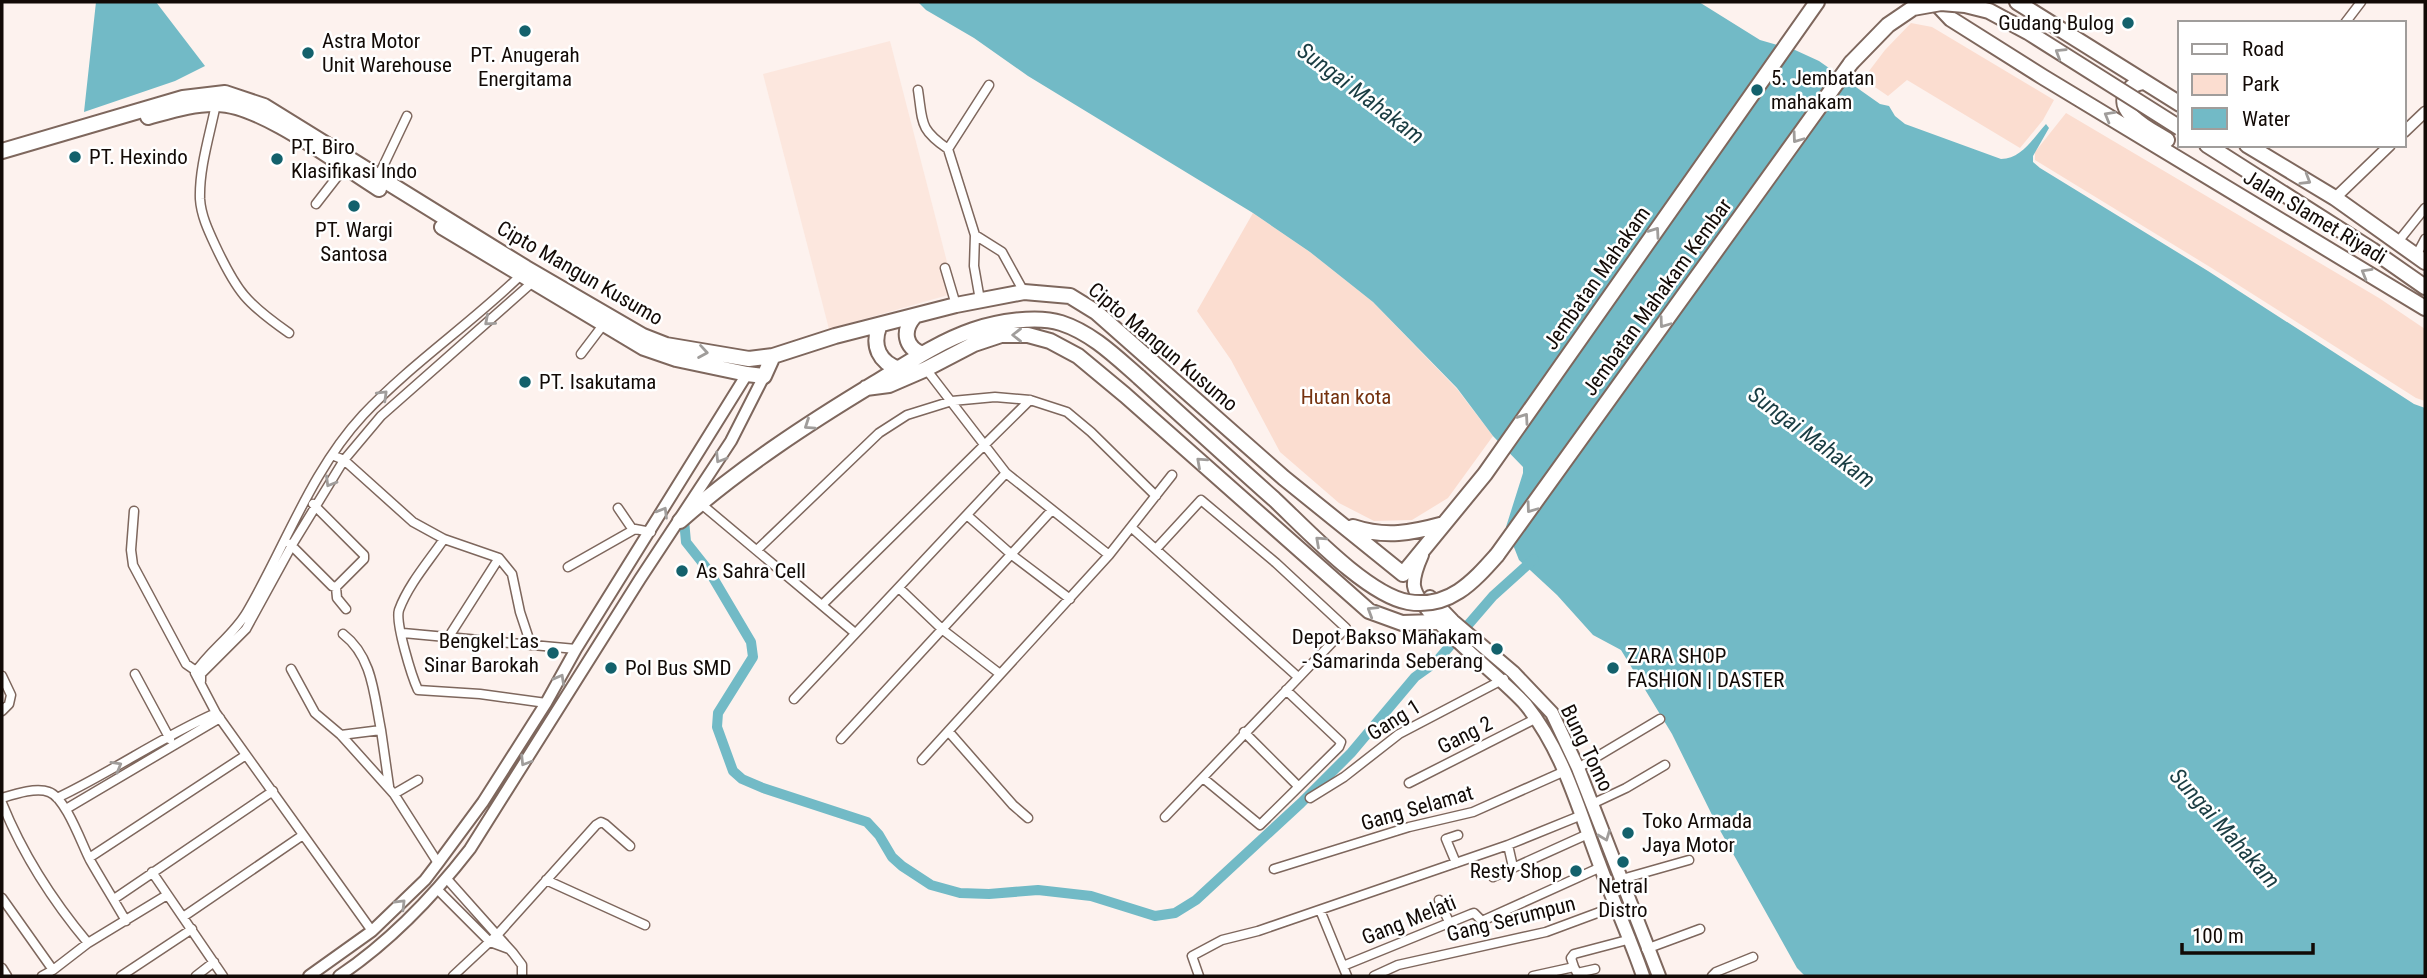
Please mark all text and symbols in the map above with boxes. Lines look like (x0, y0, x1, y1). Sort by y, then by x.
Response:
place label: Gudang Bulog (1998, 11, 2114, 35)
marker: Gudang Bulog (2120, 15, 2136, 31)
legend (2178, 21, 2406, 147)
marker: PT. Anugerah Energitama (517, 23, 533, 39)
place label: Astra Motor Unit Warehouse (322, 29, 452, 77)
water label: Sungai Mahakam (1292, 37, 1429, 150)
text: Road (2242, 37, 2284, 61)
place label: PT. Anugerah Energitama (470, 43, 580, 91)
marker: Astra Motor Unit Warehouse (300, 45, 316, 61)
one-way arrow (2055, 48, 2068, 61)
place label: 5. Jembatan mahakam (1771, 66, 1874, 114)
text: Park (2242, 72, 2280, 96)
marker: 5. Jembatan mahakam (1749, 82, 1765, 98)
text: Water (2242, 107, 2290, 131)
one-way arrow (2104, 112, 2117, 125)
one-way arrow (1792, 130, 1805, 143)
place label: PT. Biro Klasifikasi Indo (291, 135, 417, 183)
place label: PT. Hexindo (89, 145, 188, 169)
marker: PT. Hexindo (67, 149, 83, 165)
marker: PT. Biro Klasifikasi Indo (269, 151, 285, 167)
street label: Jalan Slamet Riyadi (2239, 165, 2391, 269)
one-way arrow (2298, 172, 2311, 185)
street label: Jembatan Mahakam Kembar (1578, 194, 1736, 400)
marker: PT. Wargi Santosa (346, 198, 362, 214)
street label: Jembatan Mahakam (1539, 202, 1655, 354)
street label: Cipto Mangun Kusumo (493, 216, 667, 330)
place label: PT. Wargi Santosa (315, 218, 393, 266)
one-way arrow (1647, 227, 1659, 240)
one-way arrow (2361, 268, 2374, 281)
street label: Cipto Mangun Kusumo (1083, 278, 1243, 416)
one-way arrow (484, 313, 497, 325)
one-way arrow (1660, 315, 1672, 328)
one-way arrow (1011, 327, 1022, 343)
one-way arrow (697, 344, 709, 359)
place label: PT. Isakutama (539, 370, 656, 394)
marker: PT. Isakutama (517, 374, 533, 390)
water label: Sungai Mahakam (1743, 381, 1880, 494)
park label: Hutan kota (1301, 385, 1391, 409)
one-way arrow (375, 391, 388, 404)
one-way arrow (1516, 413, 1528, 426)
one-way arrow (803, 417, 816, 430)
one-way arrow (716, 450, 729, 463)
one-way arrow (1196, 458, 1209, 470)
one-way arrow (326, 475, 339, 488)
one-way arrow (1527, 500, 1539, 513)
one-way arrow (655, 506, 668, 519)
one-way arrow (1315, 537, 1328, 549)
place label: As Sahra Cell (696, 559, 806, 583)
marker: As Sahra Cell (674, 563, 690, 579)
one-way arrow (1367, 606, 1380, 619)
place label: Depot Bakso Mahakam - Samarinda Seberang (1292, 625, 1483, 673)
place label: Bengkel Las Sinar Barokah (424, 629, 539, 677)
marker: Depot Bakso Mahakam - Samarinda Seberang (1489, 641, 1505, 657)
place label: ZARA SHOP FASHION | DASTER (1627, 644, 1784, 692)
marker: Bengkel Las Sinar Barokah (545, 645, 561, 661)
place label: Pol Bus SMD (625, 656, 731, 680)
marker: Pol Bus SMD (603, 660, 619, 676)
marker: ZARA SHOP FASHION | DASTER (1605, 660, 1621, 676)
one-way arrow (552, 673, 565, 686)
street label: Gang 1 (1363, 694, 1425, 746)
street label: Bung Tomo (1556, 701, 1618, 795)
street label: Gang 2 (1434, 711, 1496, 759)
one-way arrow (521, 753, 534, 766)
one-way arrow (110, 761, 123, 774)
water label: Sungai Mahakam (2164, 763, 2285, 894)
street label: Gang Selamat (1358, 781, 1476, 835)
place label: Toko Armada Jaya Motor (1642, 809, 1752, 857)
marker: Toko Armada Jaya Motor (1620, 825, 1636, 841)
one-way arrow (1597, 829, 1611, 842)
marker: Netral Distro (1615, 854, 1631, 870)
place label: Resty Shop (1470, 859, 1562, 883)
marker: Resty Shop (1568, 863, 1584, 879)
place label: Netral Distro (1598, 874, 1648, 922)
street label: Gang Melati (1358, 890, 1460, 950)
street label: Gang Serumpun (1444, 891, 1578, 947)
one-way arrow (393, 900, 406, 913)
scale bar (2182, 912, 2313, 956)
text: 100 m (2192, 924, 2244, 948)

